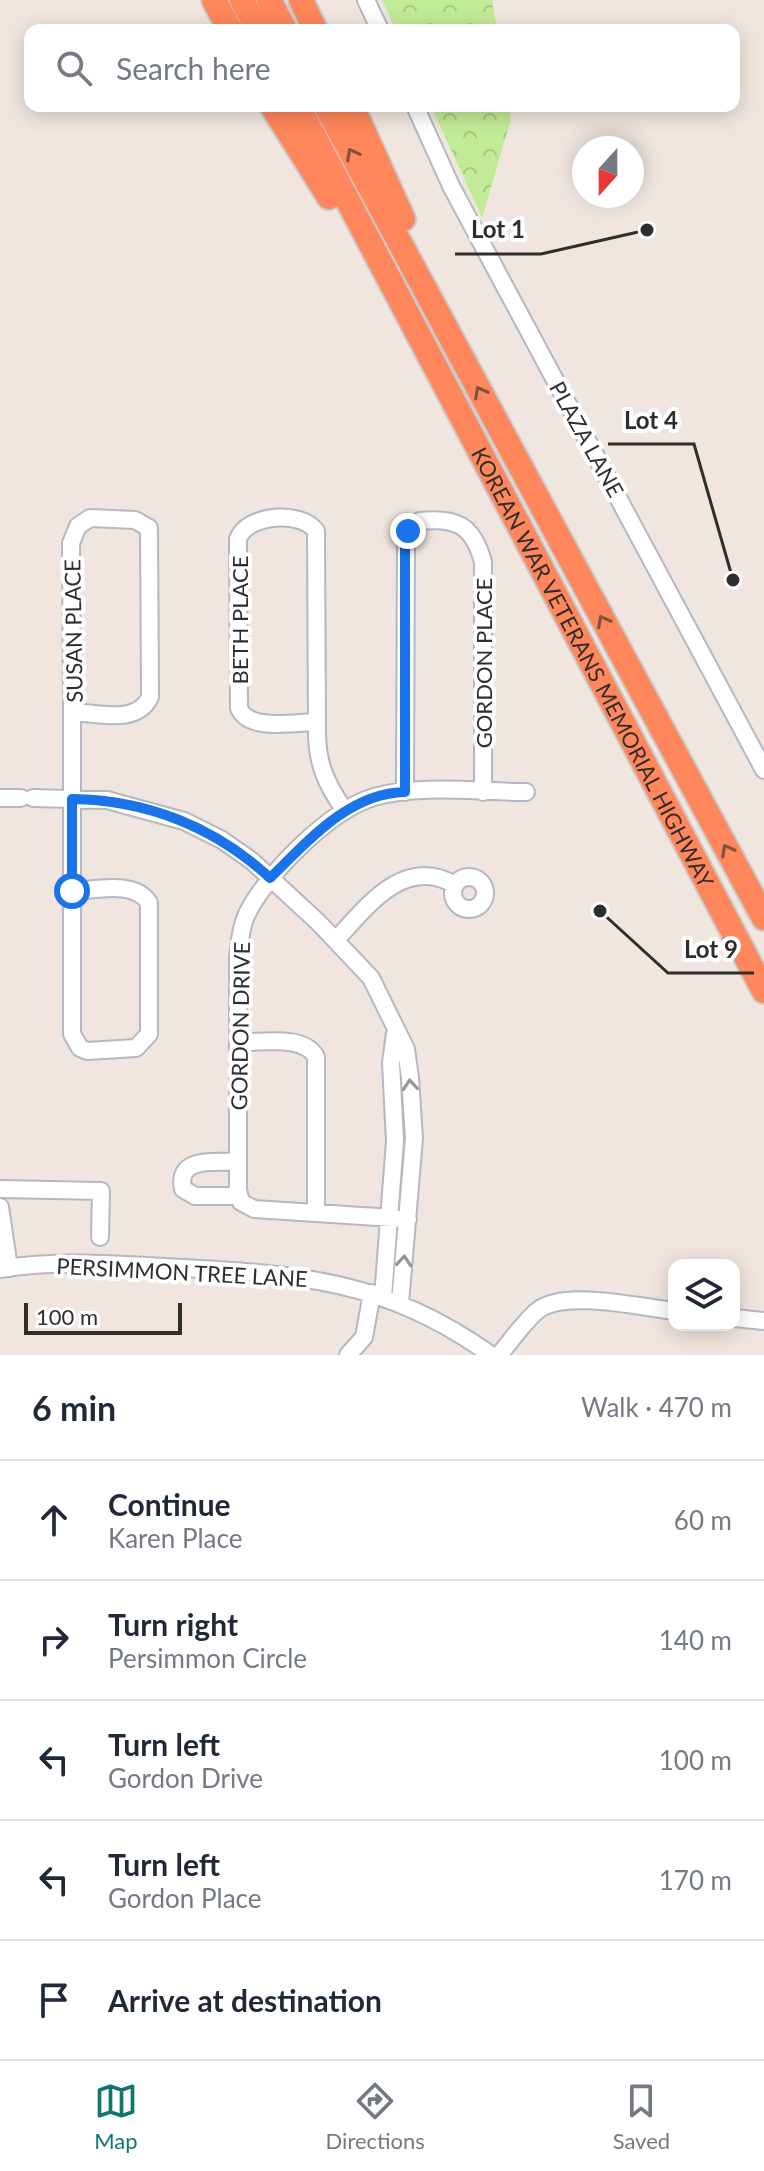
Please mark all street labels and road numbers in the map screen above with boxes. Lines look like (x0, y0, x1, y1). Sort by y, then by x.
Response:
street label: PLAZA LANE (544, 376, 630, 502)
street label: KOREAN WAR VETERANS MEMORIAL HIGHWAY (466, 442, 720, 892)
street label: BETH PLACE (226, 556, 253, 684)
street label: SUSAN PLACE (58, 559, 88, 703)
street label: GORDON PLACE (470, 578, 497, 748)
street label: GORDON DRIVE (225, 942, 255, 1110)
street label: PERSIMMON TREE LANE (56, 1252, 308, 1292)

